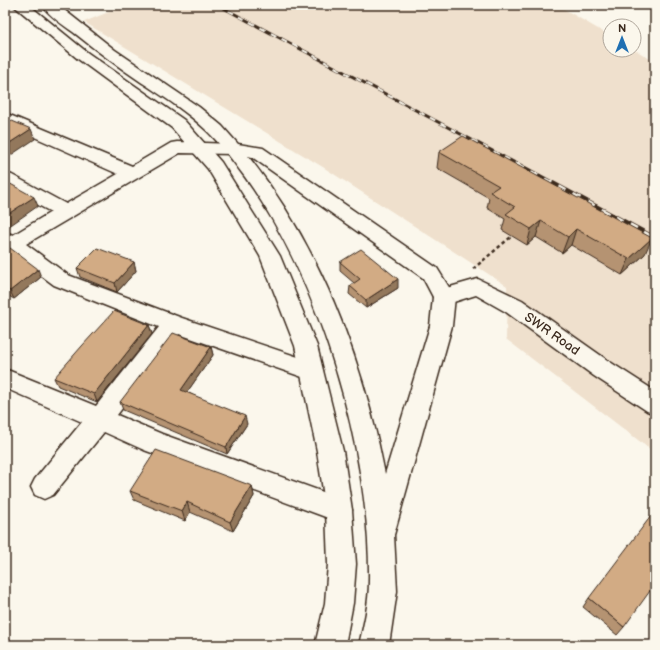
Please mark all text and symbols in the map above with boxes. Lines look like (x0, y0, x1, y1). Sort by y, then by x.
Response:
north arrow (602, 18, 642, 58)
text: N (618, 22, 626, 35)
street label: SWR Road (521, 309, 583, 359)

